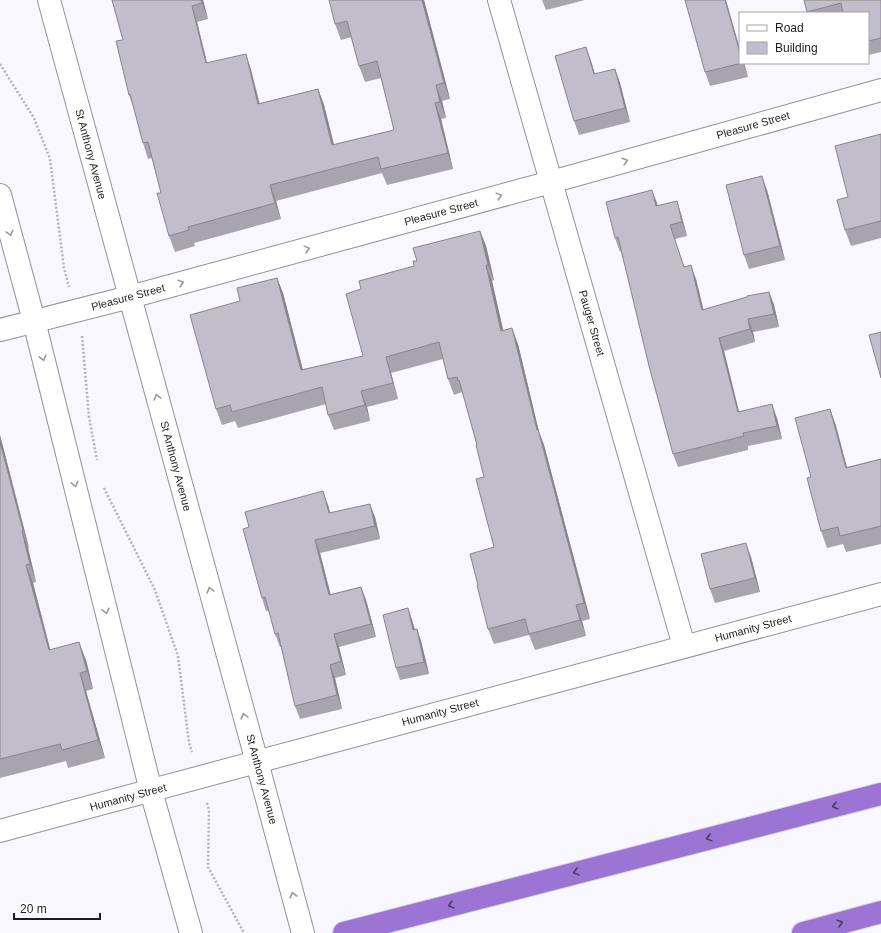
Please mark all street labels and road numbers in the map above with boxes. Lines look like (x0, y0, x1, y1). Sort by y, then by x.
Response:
street label: St Anthony Avenue (73, 108, 109, 200)
street label: Pleasure Street (715, 109, 791, 141)
street label: Pleasure Street (403, 196, 479, 228)
street label: Pleasure Street (90, 281, 166, 313)
street label: Pauger Street (577, 289, 607, 357)
street label: St Anthony Avenue (158, 420, 194, 512)
street label: Humanity Street (713, 612, 793, 644)
street label: Humanity Street (400, 696, 480, 728)
street label: St Anthony Avenue (244, 733, 280, 825)
street label: Humanity Street (88, 781, 168, 813)

